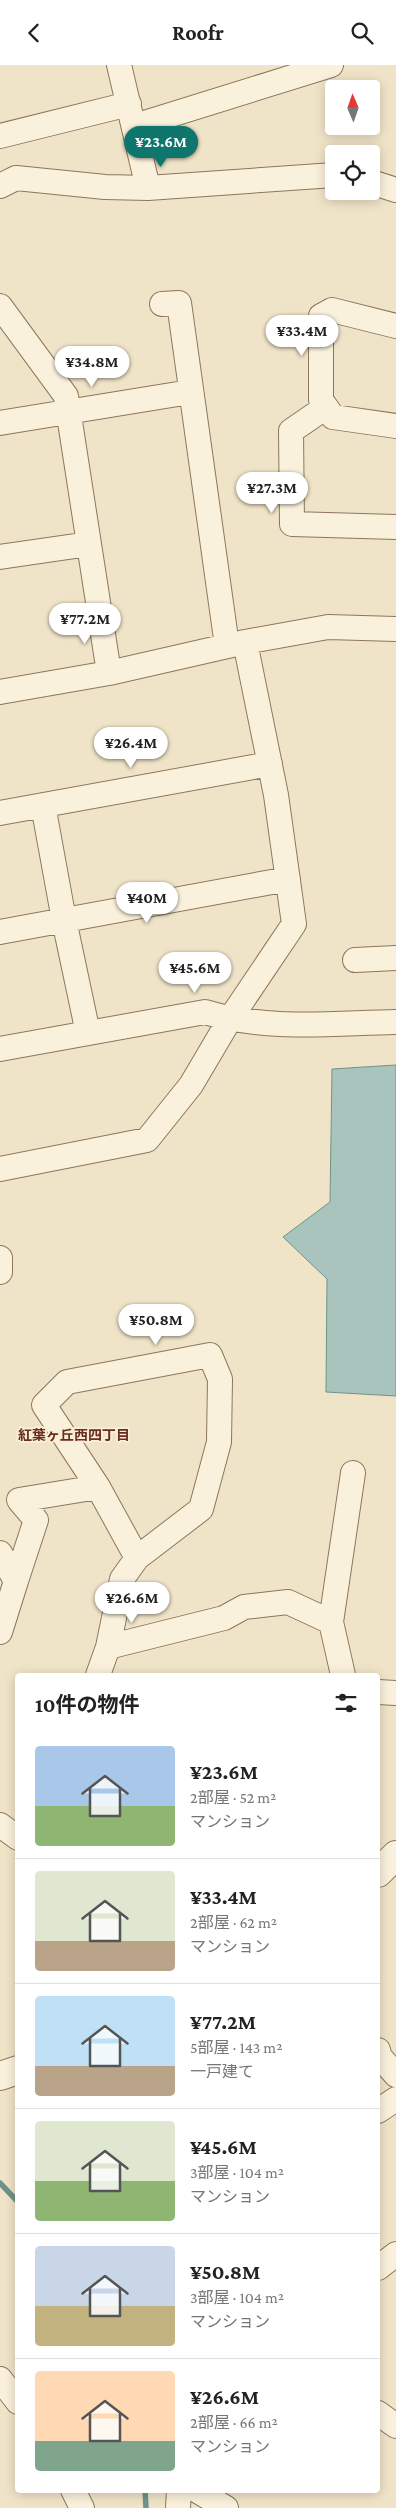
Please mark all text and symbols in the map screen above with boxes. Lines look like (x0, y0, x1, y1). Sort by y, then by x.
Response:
icon: back (20, 19, 48, 47)
icon: search (348, 19, 376, 47)
text: Roofr (172, 20, 224, 45)
north arrow (325, 80, 380, 135)
map controls (325, 80, 380, 200)
pin: ¥23.6M (120, 126, 202, 168)
text: ¥23.6M (135, 133, 187, 150)
button: locate (325, 145, 380, 200)
pin: ¥33.4M (261, 315, 343, 357)
text: ¥33.4M (277, 322, 327, 339)
pin: ¥34.8M (51, 345, 133, 388)
text: ¥34.8M (66, 353, 118, 370)
pin: ¥27.3M (231, 471, 313, 514)
text: ¥27.3M (247, 479, 297, 496)
pin: ¥77.2M (44, 603, 126, 645)
text: ¥77.2M (60, 610, 110, 627)
pin: ¥26.4M (90, 727, 172, 769)
text: ¥26.4M (105, 734, 157, 751)
pin: ¥40M (117, 881, 177, 924)
text: ¥40M (127, 889, 167, 906)
pin: ¥45.6M (154, 951, 236, 994)
text: ¥45.6M (170, 959, 220, 976)
pin: ¥50.8M (115, 1303, 197, 1346)
text: ¥50.8M (129, 1311, 183, 1328)
district label: 紅葉ヶ丘西四丁目 (18, 1427, 130, 1443)
pin: ¥26.6M (91, 1581, 173, 1624)
text: ¥26.6M (106, 1589, 158, 1606)
icon: filters (332, 1689, 360, 1717)
text: 10件の物件 (35, 1693, 140, 1717)
text: ¥23.6M (190, 1760, 258, 1784)
icon: home (75, 1766, 135, 1826)
text: 2部屋 · 52 m² (190, 1789, 276, 1806)
text: マンション (190, 1813, 270, 1830)
text: ¥33.4M (190, 1885, 257, 1909)
icon: home (75, 1891, 135, 1951)
text: 2部屋 · 62 m² (190, 1914, 277, 1931)
text: マンション (190, 1938, 270, 1955)
text: ¥77.2M (190, 2010, 256, 2034)
icon: home (75, 2016, 135, 2076)
text: 5部屋 · 143 m² (190, 2039, 282, 2056)
text: 一戸建て (190, 2063, 254, 2080)
text: ¥45.6M (190, 2135, 257, 2159)
icon: home (75, 2141, 135, 2201)
text: 3部屋 · 104 m² (190, 2164, 284, 2181)
text: マンション (190, 2188, 270, 2205)
text: ¥50.8M (190, 2260, 260, 2284)
icon: home (75, 2266, 135, 2326)
text: 3部屋 · 104 m² (190, 2289, 284, 2306)
text: マンション (190, 2313, 270, 2330)
text: ¥26.6M (190, 2385, 259, 2409)
icon: home (75, 2391, 135, 2451)
text: 2部屋 · 66 m² (190, 2414, 278, 2431)
text: マンション (190, 2438, 270, 2455)

